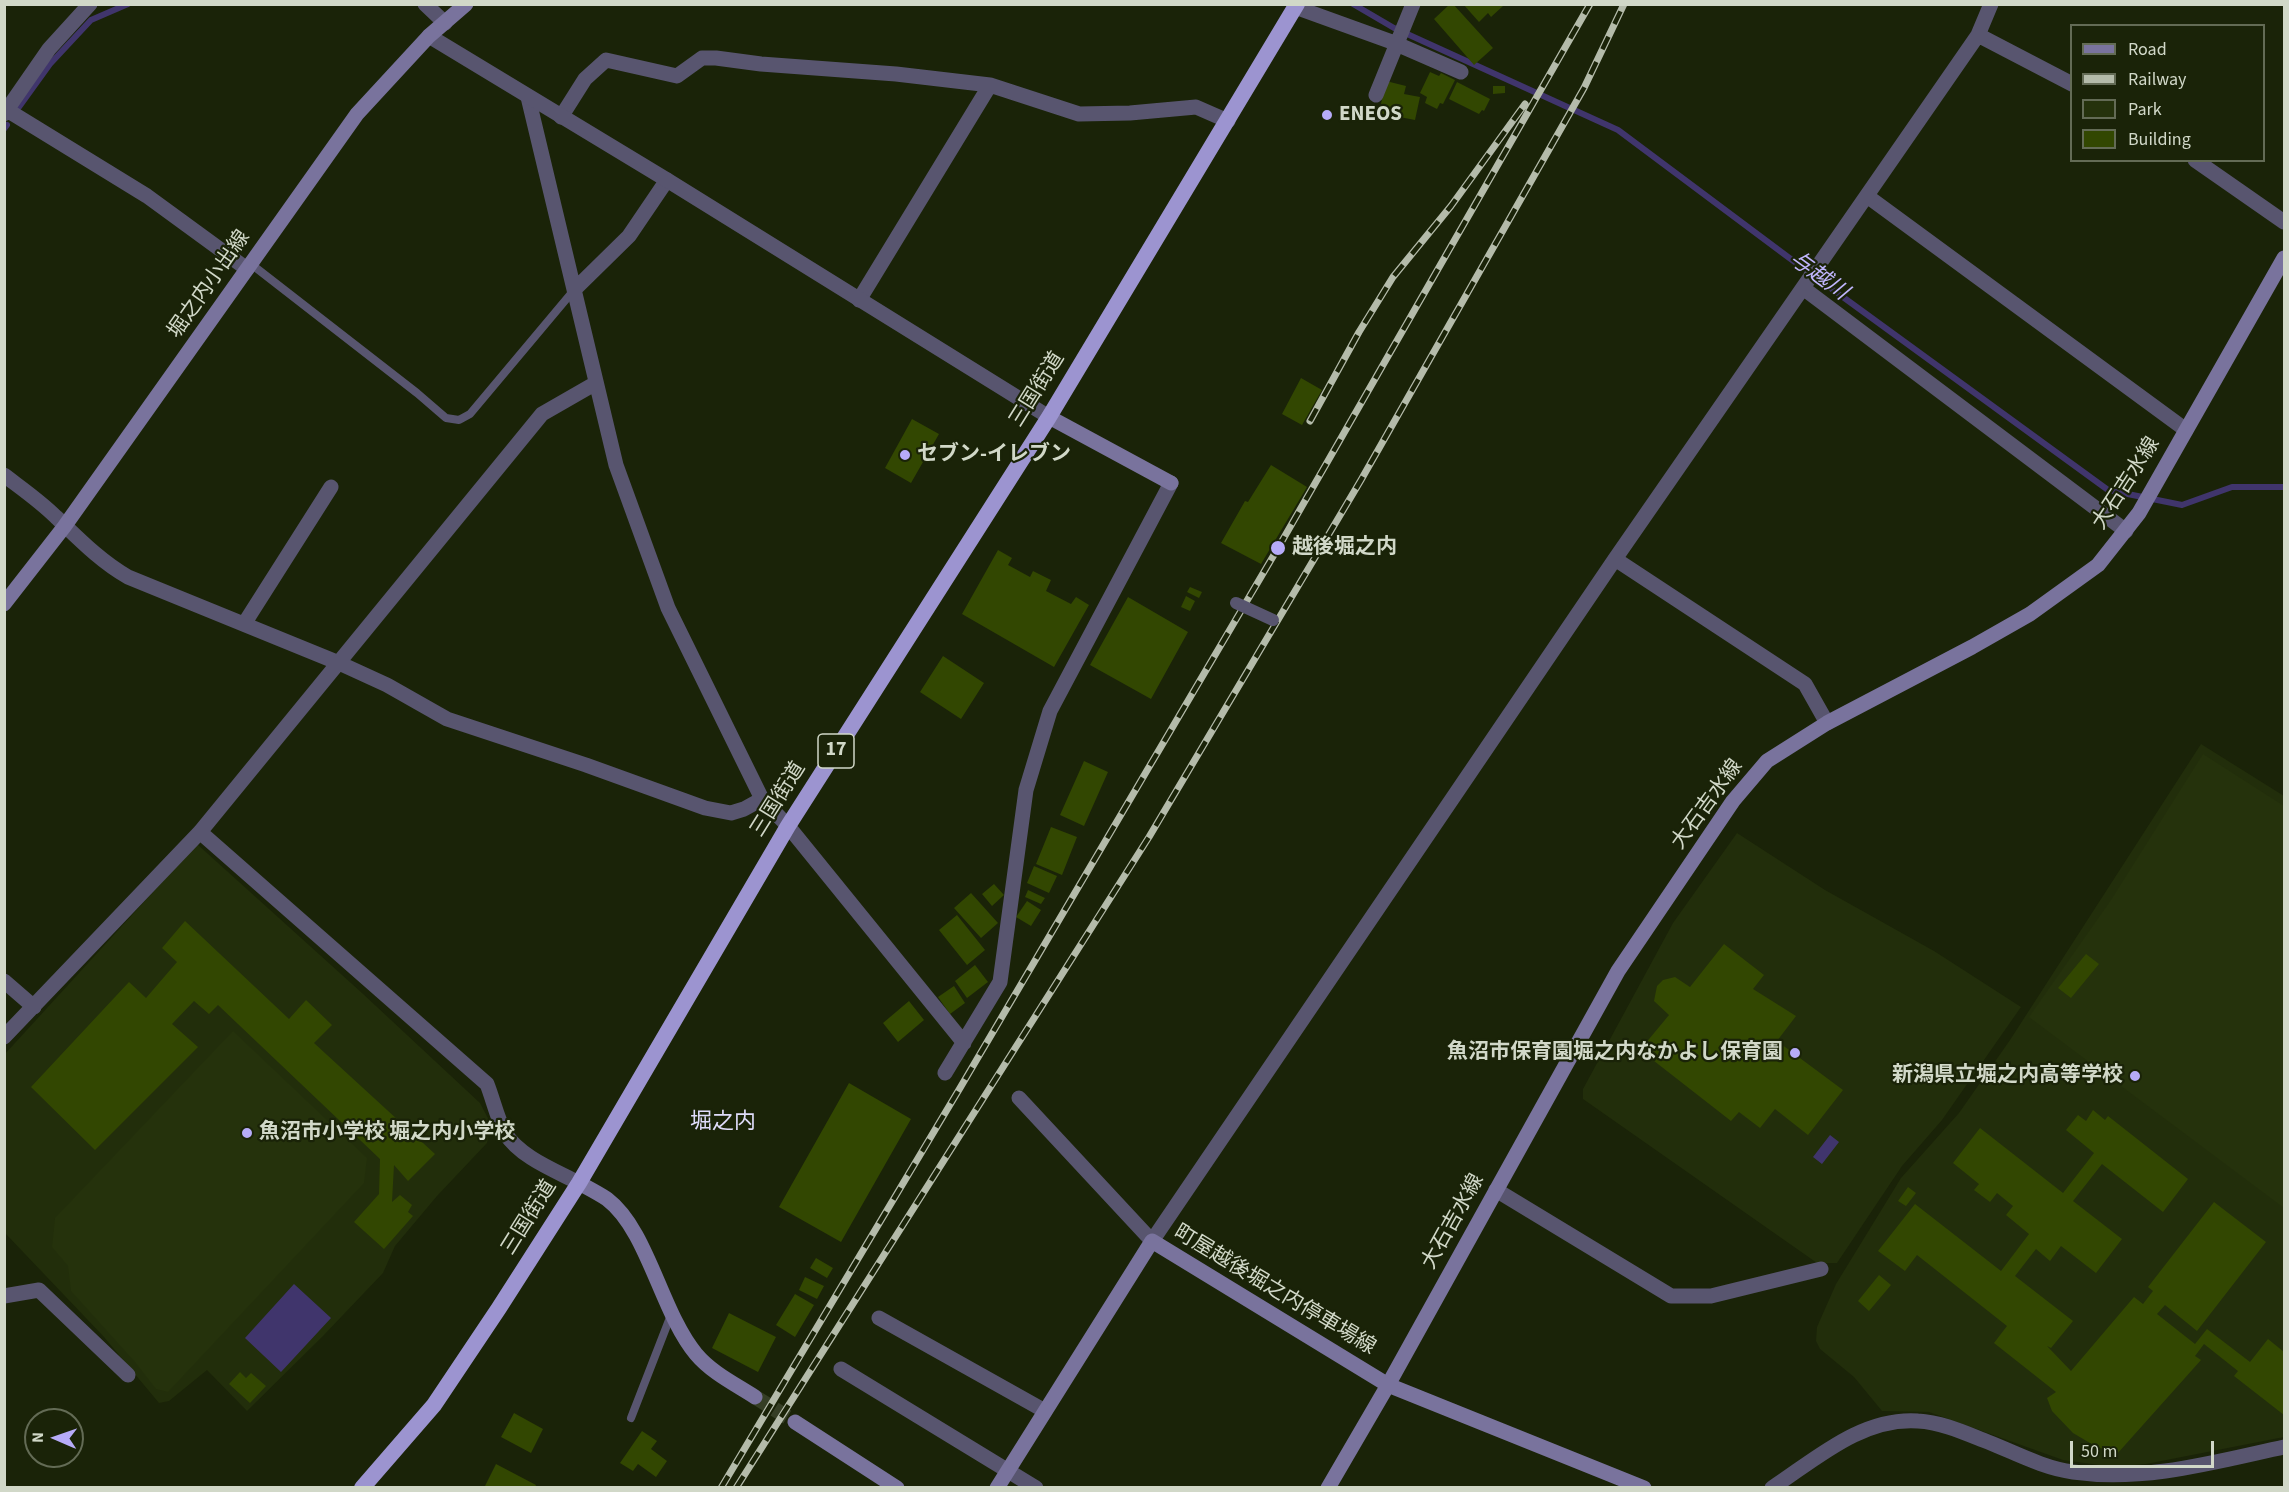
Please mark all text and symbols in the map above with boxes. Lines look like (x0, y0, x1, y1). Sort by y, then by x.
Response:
legend (2070, 24, 2265, 162)
text: Road (2128, 37, 2167, 62)
text: Railway (2128, 67, 2187, 92)
text: Park (2128, 97, 2162, 122)
place label: ENEOS (1339, 102, 1402, 128)
marker: ENEOS (1320, 108, 1334, 122)
text: Building (2128, 127, 2191, 152)
street label: 堀之内小出線 (164, 226, 256, 344)
water label: 与越川 (1784, 247, 1852, 307)
street label: 三国街道 (1005, 348, 1071, 432)
street label: 大石吉水線 (2088, 433, 2166, 535)
place label: セブン-イレブン (917, 442, 1071, 468)
marker: セブン-イレブン (898, 448, 912, 462)
place label: 越後堀之内 (1292, 535, 1397, 561)
marker: 越後堀之内 (1269, 539, 1287, 557)
road number: 17 (818, 734, 854, 768)
street label: 大石吉水線 (1667, 755, 1749, 855)
street label: 三国街道 (746, 758, 812, 842)
place label: 魚沼市保育園堀之内なかよし保育園 (1447, 1040, 1783, 1066)
marker: 魚沼市保育園堀之内なかよし保育園 (1788, 1046, 1802, 1060)
place label: 新潟県立堀之内高等学校 (1892, 1063, 2123, 1089)
marker: 新潟県立堀之内高等学校 (2128, 1069, 2142, 1083)
district label: 堀之内 (690, 1110, 756, 1136)
place label: 魚沼市小学校 堀之内小学校 (259, 1120, 515, 1146)
marker: 魚沼市小学校 堀之内小学校 (240, 1126, 254, 1140)
street label: 大石吉水線 (1418, 1170, 1490, 1274)
street label: 三国街道 (497, 1176, 563, 1260)
street label: 町屋越後堀之内停車場線 (1169, 1221, 1379, 1361)
north arrow (24, 1408, 84, 1468)
scale bar (2073, 1429, 2217, 1467)
text: N (27, 1432, 49, 1443)
text: 50 m (2081, 1439, 2117, 1464)

